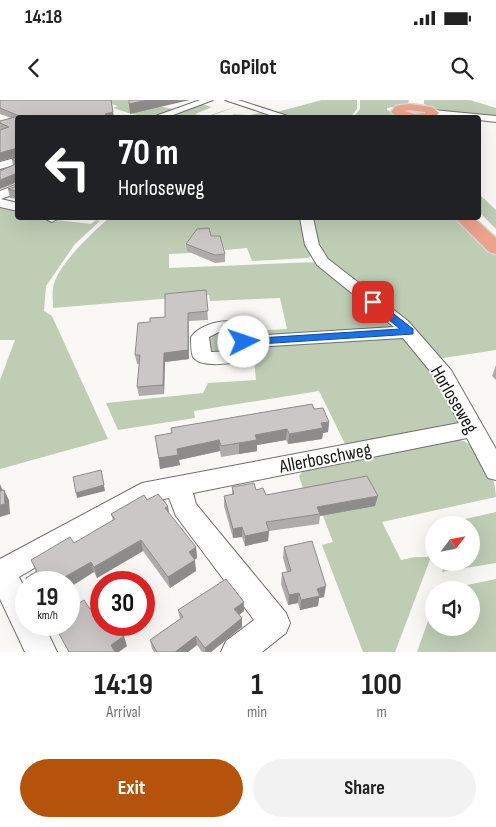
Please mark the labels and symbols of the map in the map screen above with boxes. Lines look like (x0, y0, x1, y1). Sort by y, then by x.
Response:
pin (352, 281, 394, 323)
position arrow (217, 315, 269, 367)
street label: Horloseweg (425, 362, 483, 438)
street label: Allerboschweg (277, 438, 373, 479)
north arrow (425, 516, 480, 571)
speed limit sign: 30 (90, 571, 155, 636)

